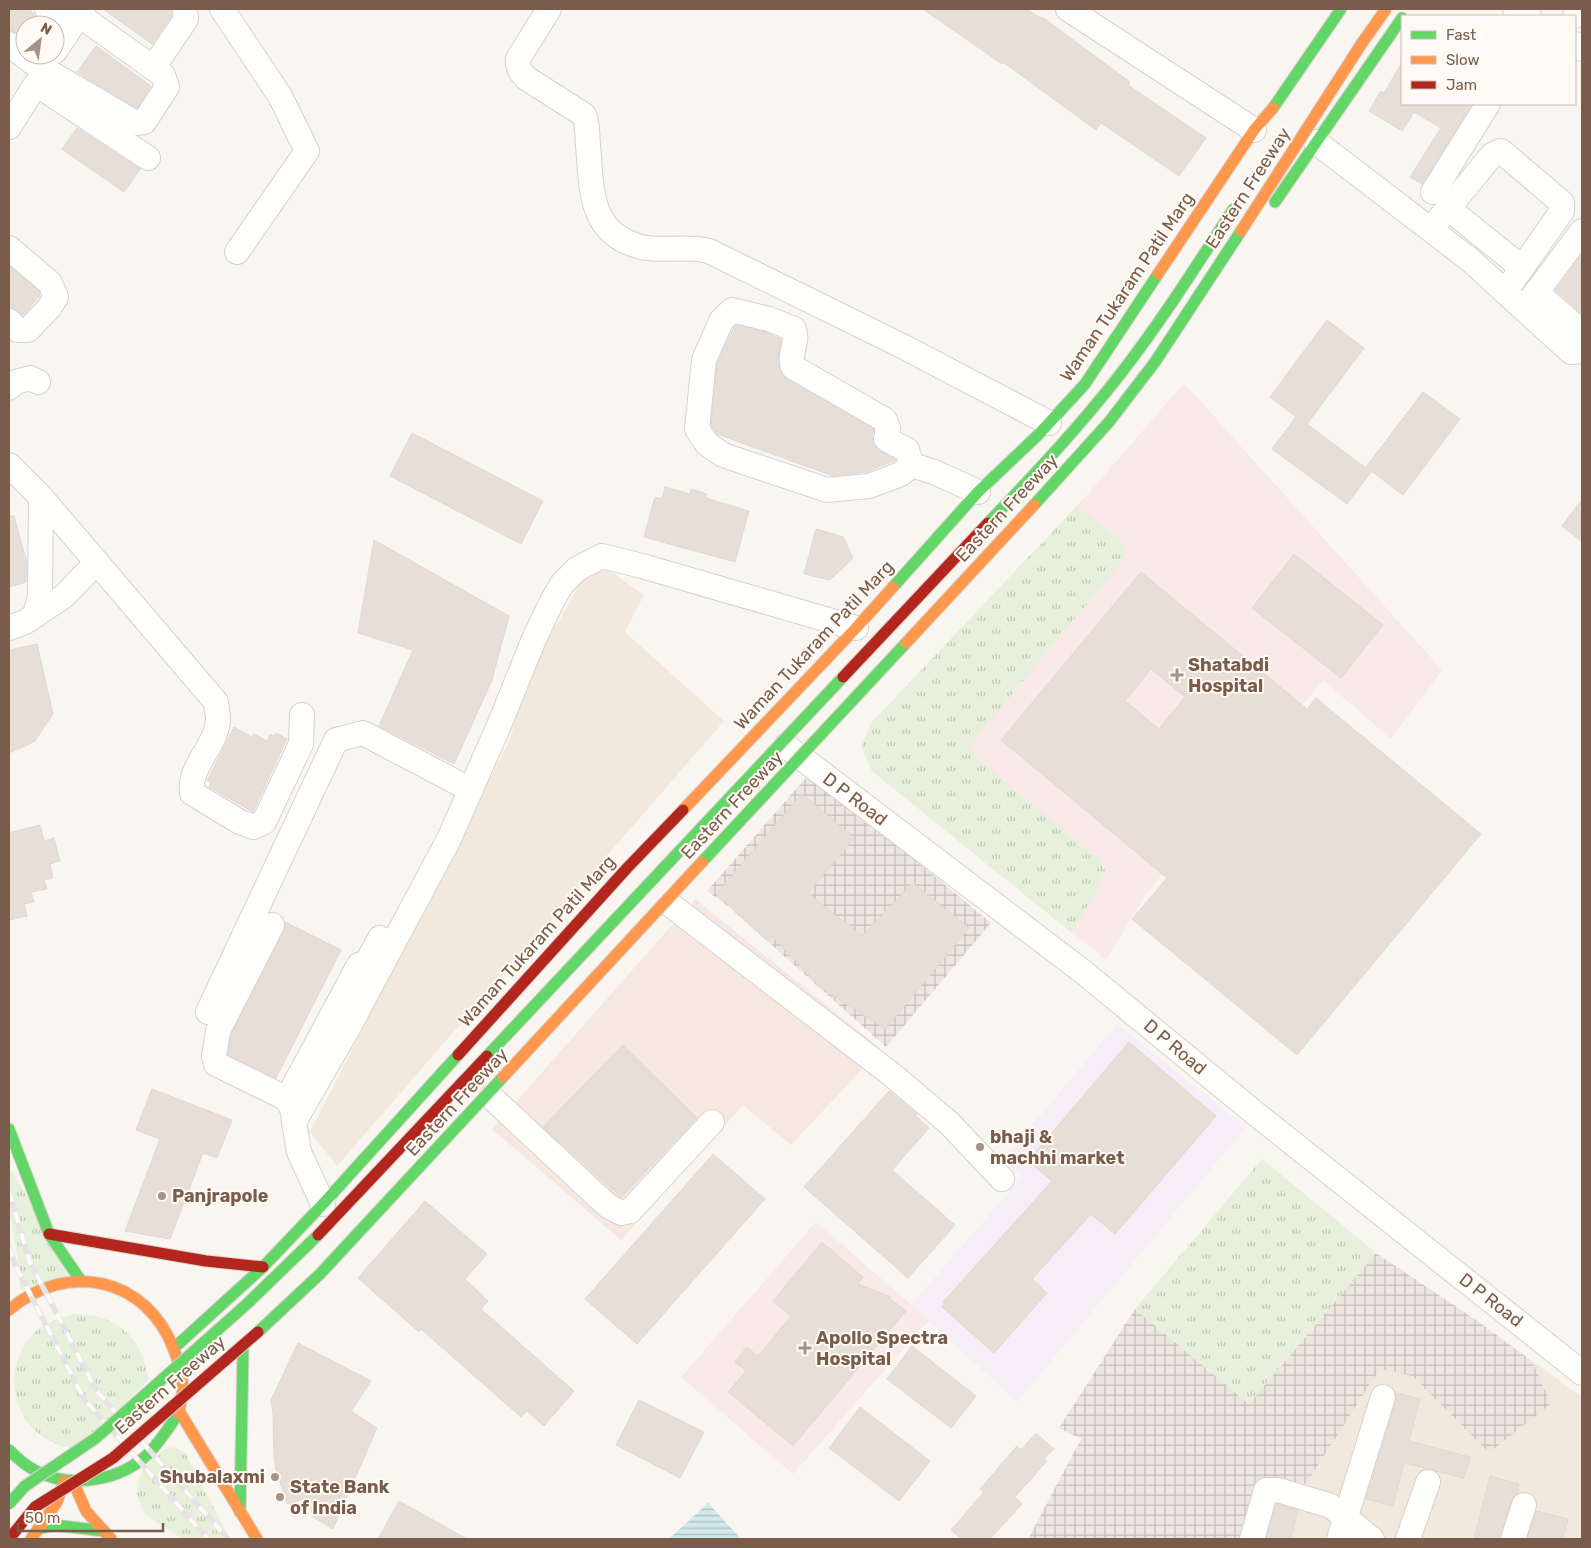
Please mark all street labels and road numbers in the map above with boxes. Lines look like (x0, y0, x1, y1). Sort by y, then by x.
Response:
street label: Eastern Freeway (1201, 123, 1295, 253)
street label: Waman Tukaram Patil Marg (1055, 188, 1199, 386)
street label: Eastern Freeway (951, 449, 1063, 567)
street label: Waman Tukaram Patil Marg (730, 556, 898, 734)
street label: Eastern Freeway (676, 746, 788, 864)
street label: D P Road (818, 768, 892, 830)
street label: Waman Tukaram Patil Marg (454, 851, 620, 1031)
street label: D P Road (1139, 1014, 1211, 1080)
street label: Eastern Freeway (401, 1043, 513, 1161)
street label: D P Road (1455, 1268, 1527, 1332)
street label: Eastern Freeway (110, 1331, 230, 1439)

